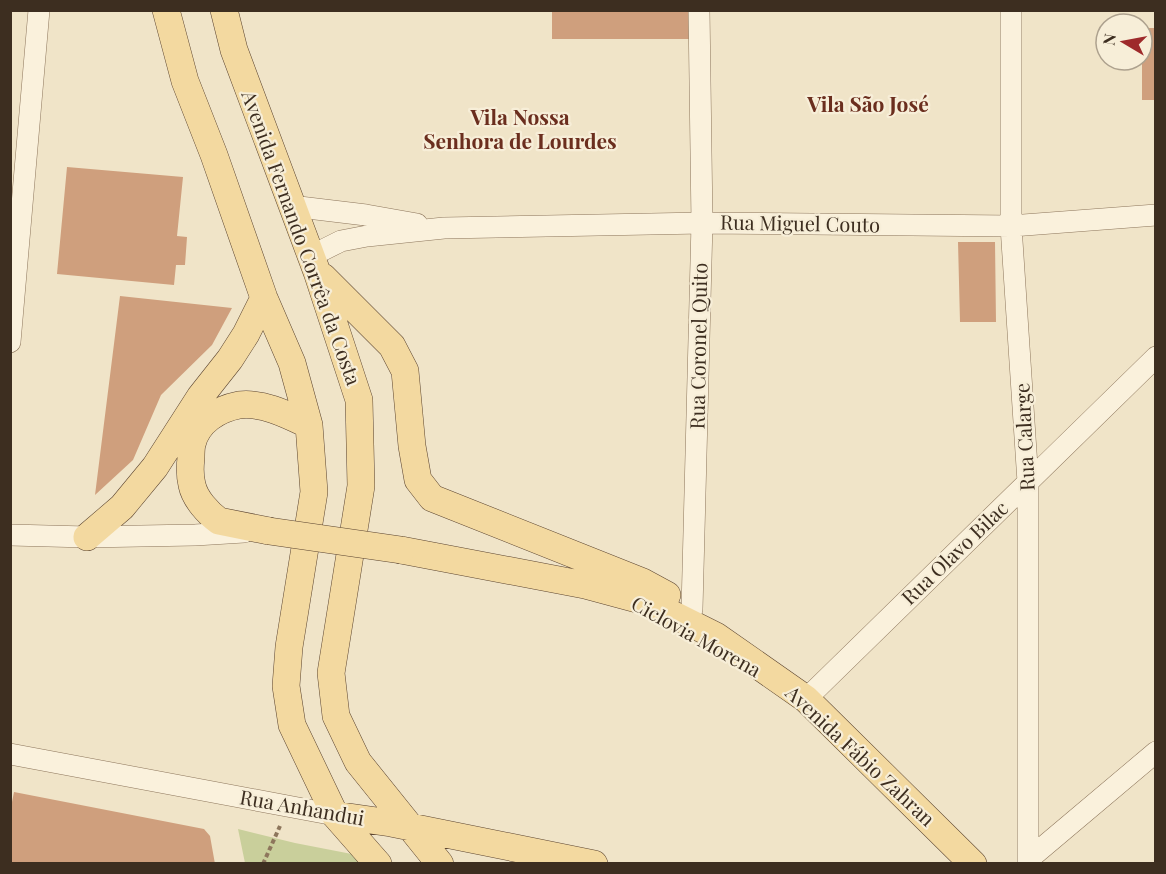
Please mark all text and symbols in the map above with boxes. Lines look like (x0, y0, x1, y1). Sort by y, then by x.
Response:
north arrow (1094, 12, 1154, 72)
text: N (1097, 31, 1120, 47)
street label: Avenida Fernando Corrêa da Costa (236, 85, 368, 389)
district label: Vila São José (806, 89, 929, 117)
district label: Vila Nossa Senhora de Lourdes (423, 102, 617, 154)
street label: Rua Miguel Couto (720, 208, 880, 237)
street label: Rua Coronel Quito (683, 262, 712, 429)
street label: Rua Calarge (1007, 382, 1040, 492)
street label: Rua Olavo Bilac (895, 494, 1013, 610)
street label: Ciclovia Morena (627, 589, 767, 683)
street label: Avenida Fábio Zahran (780, 678, 942, 831)
street label: Rua Anhandui (238, 782, 367, 831)

